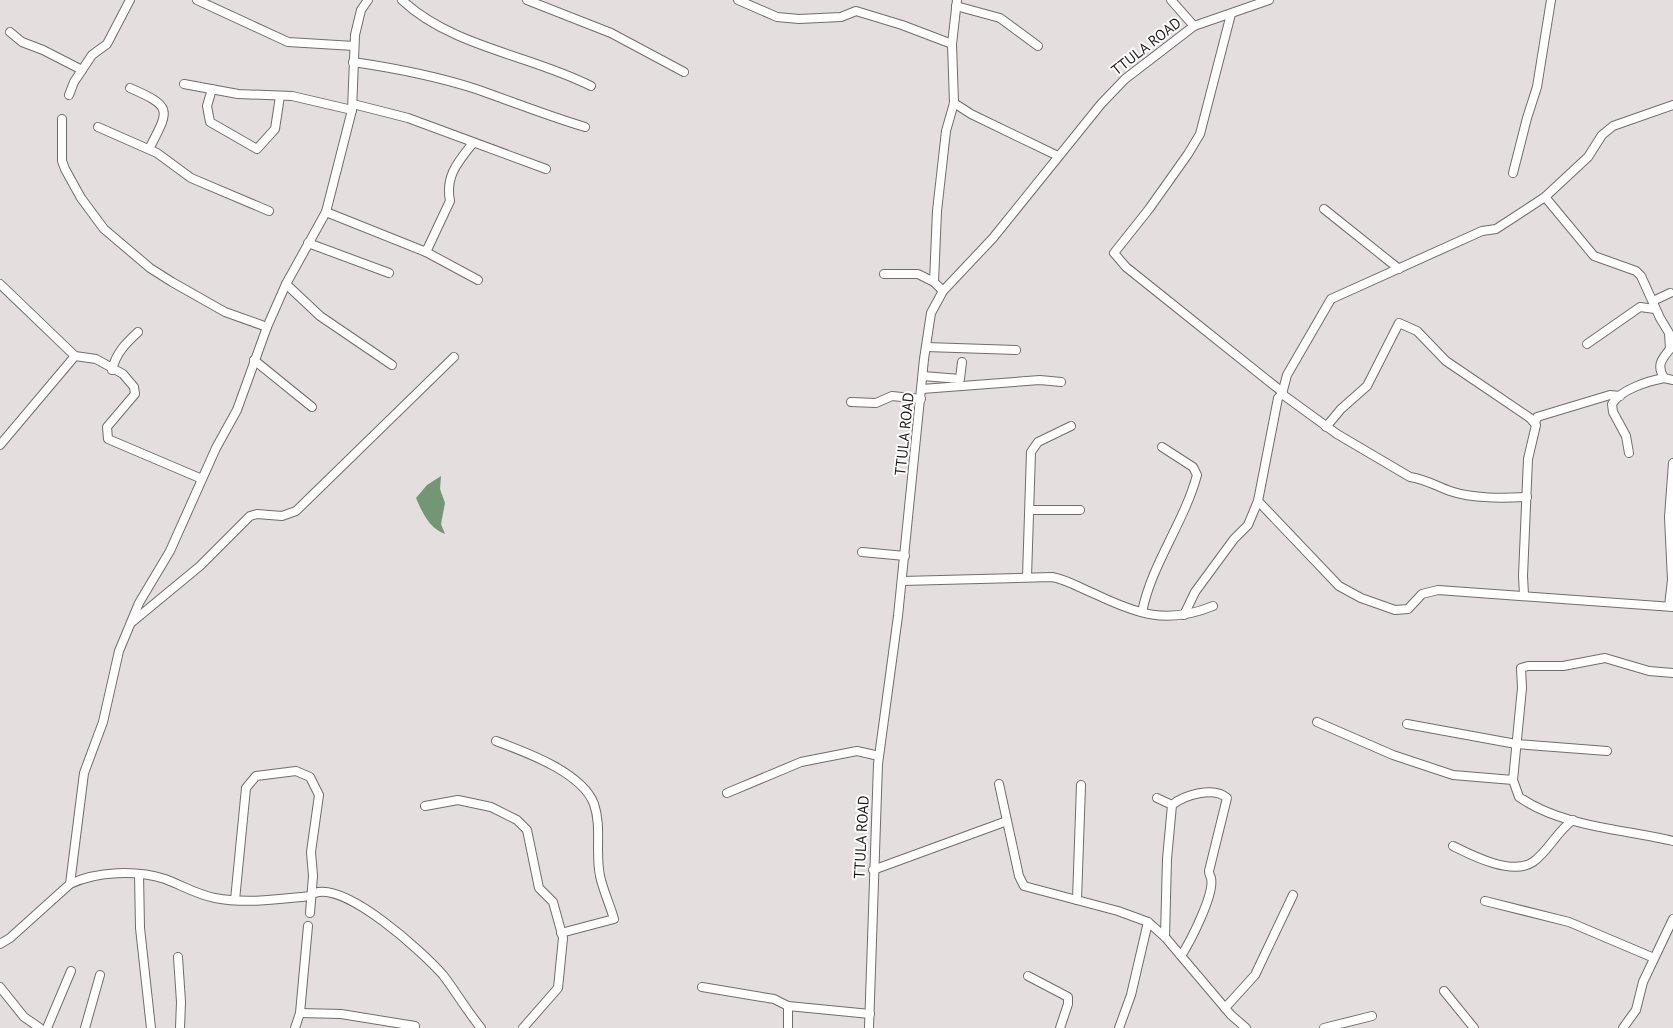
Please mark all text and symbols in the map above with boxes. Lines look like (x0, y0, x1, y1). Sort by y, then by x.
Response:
street label: TTULA ROAD (1107, 13, 1185, 79)
street label: TTULA ROAD (890, 391, 918, 477)
street label: TTULA ROAD (849, 795, 873, 879)

